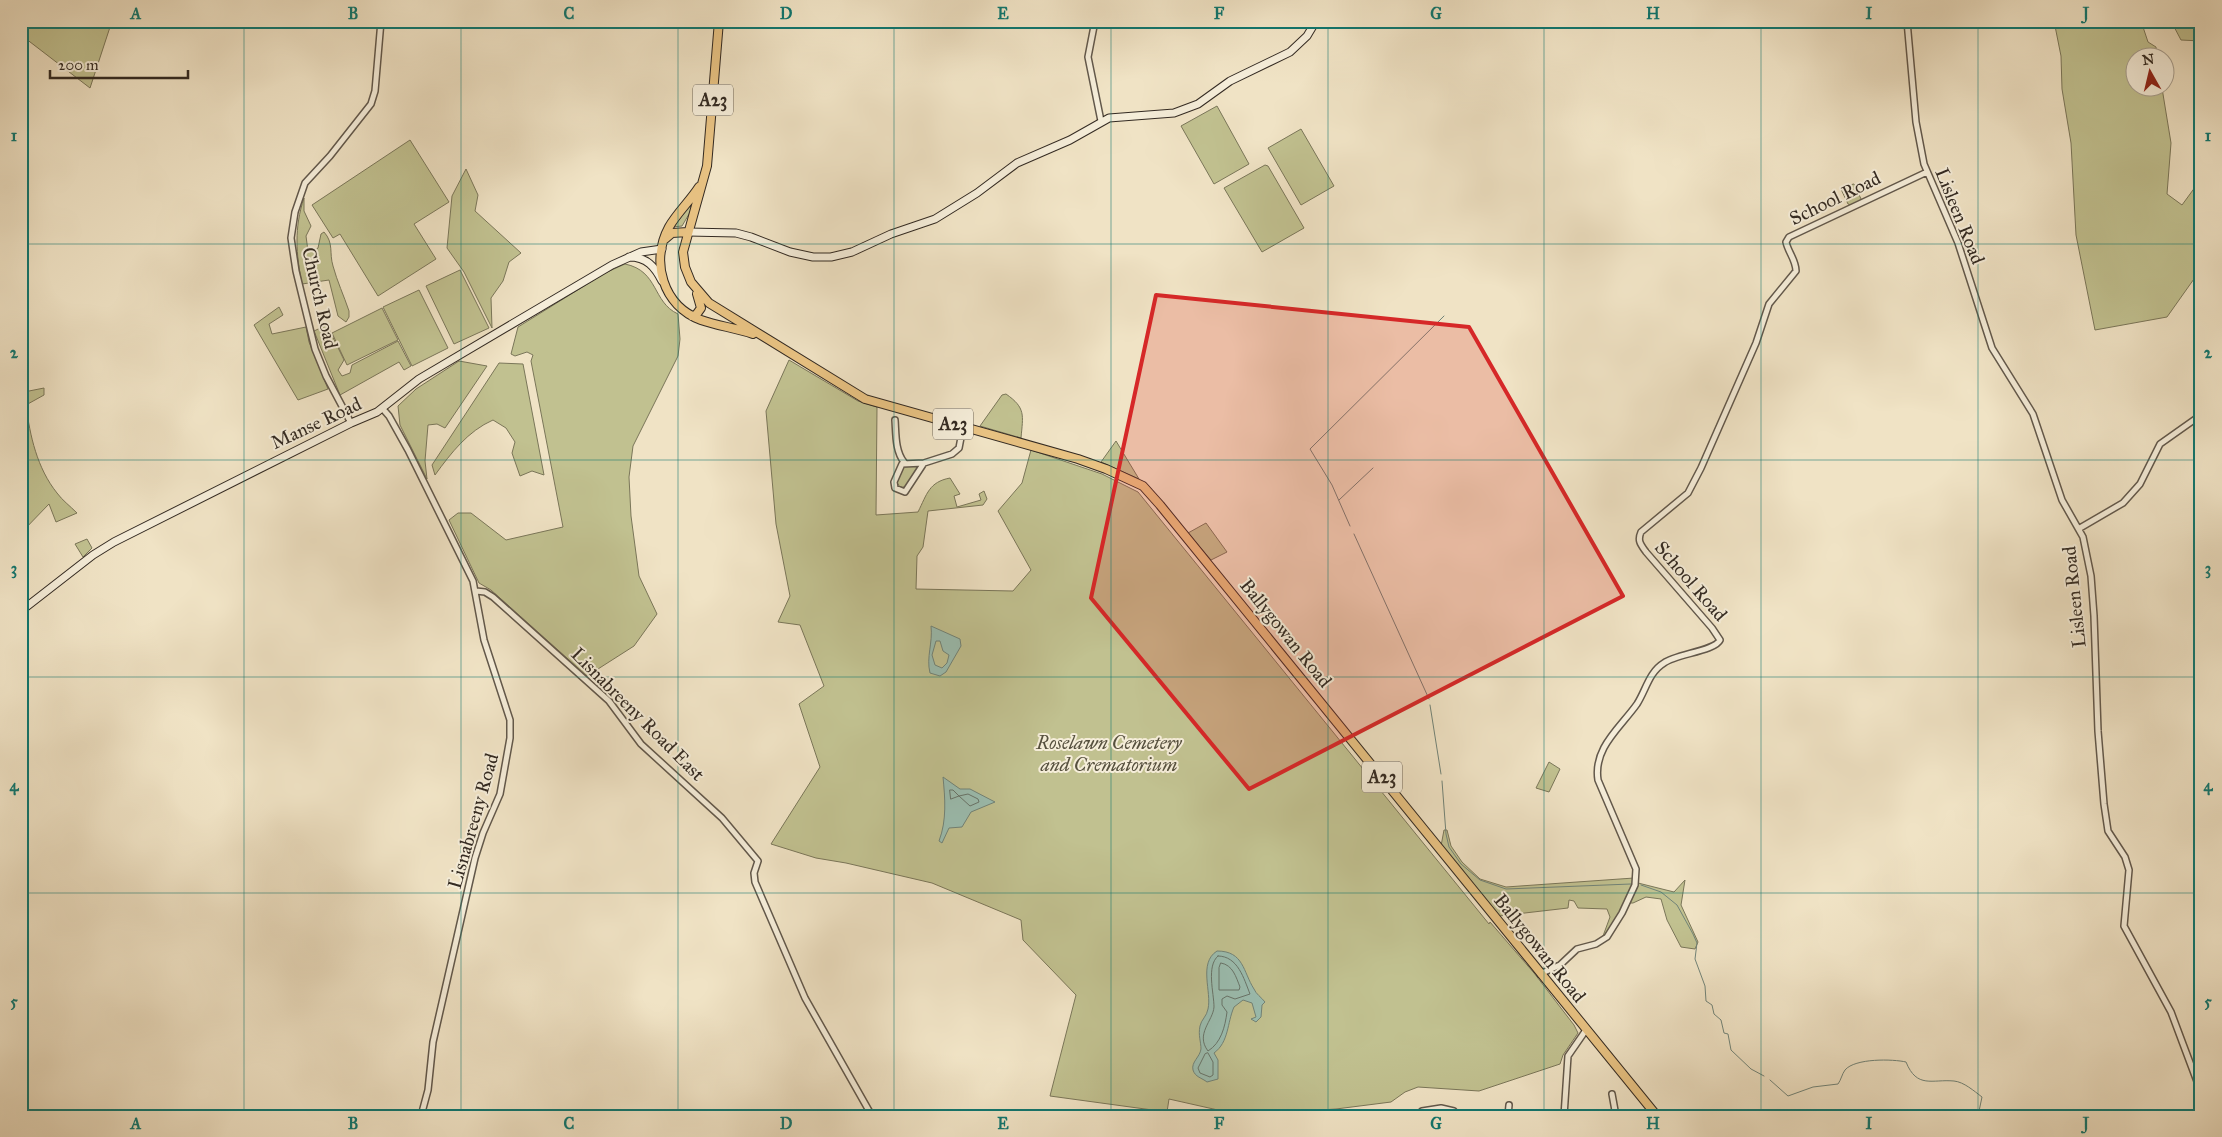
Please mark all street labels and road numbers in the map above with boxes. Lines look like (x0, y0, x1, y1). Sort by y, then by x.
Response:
road number: A23 (693, 84, 733, 116)
street label: Lisleen Road (1930, 164, 1990, 268)
street label: School Road (1786, 166, 1885, 230)
street label: Church Road (297, 245, 343, 352)
street label: Manse Road (267, 392, 365, 454)
road number: A23 (933, 408, 973, 439)
street label: School Road (1650, 536, 1732, 626)
street label: Lisleen Road (2057, 545, 2091, 649)
street label: Ballygowan Road (1234, 574, 1337, 693)
street label: Lisnabreeny Road East (566, 642, 710, 786)
street label: Lisnabreeny Road (443, 750, 503, 891)
road number: A23 (1362, 762, 1402, 792)
street label: Ballygowan Road (1488, 889, 1591, 1008)

